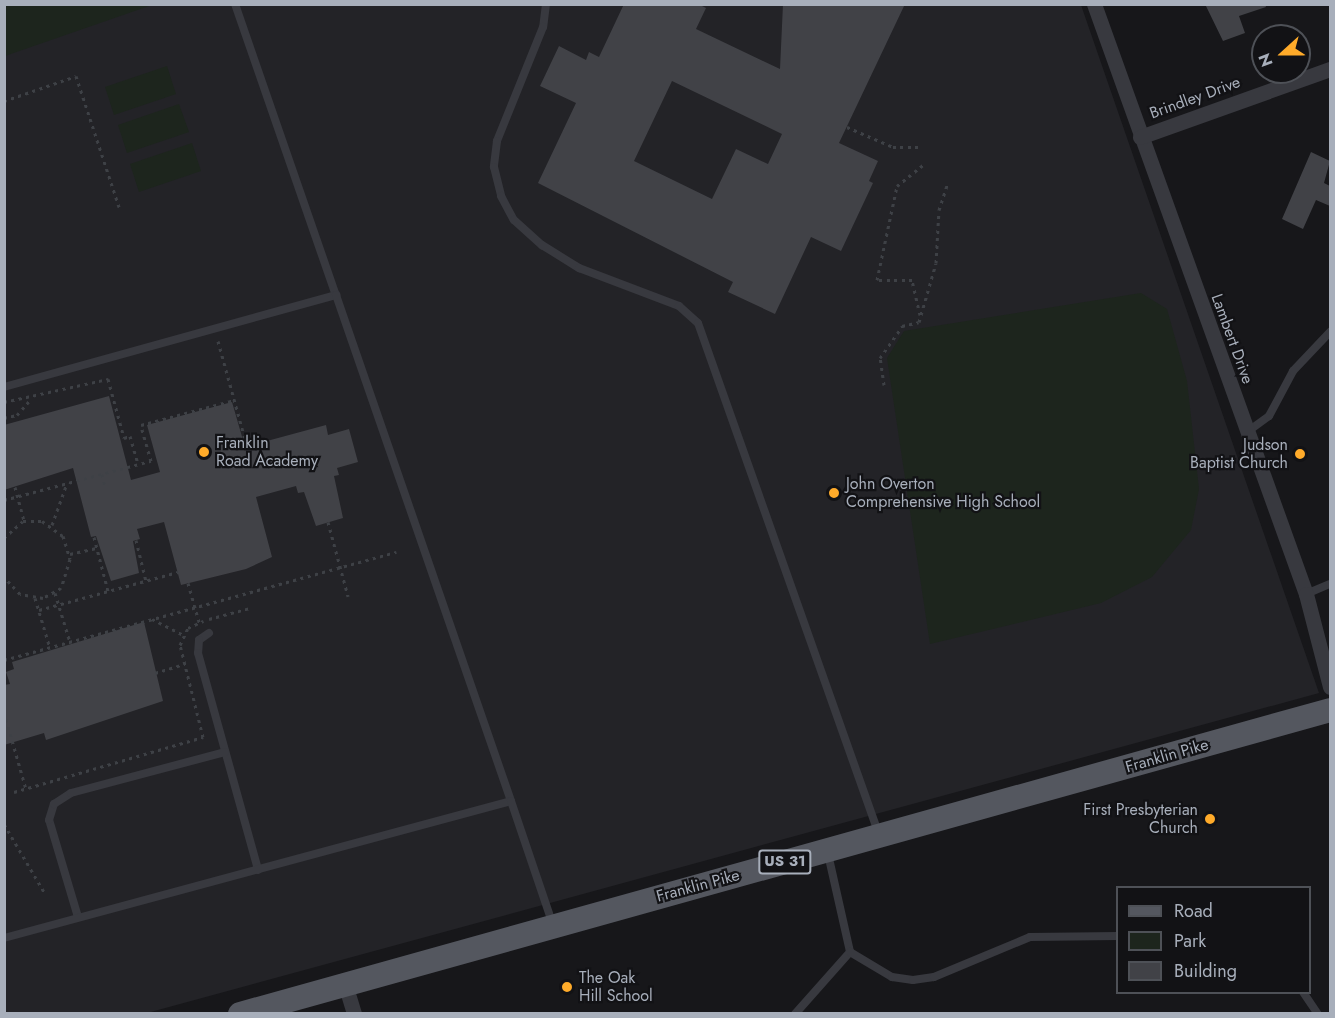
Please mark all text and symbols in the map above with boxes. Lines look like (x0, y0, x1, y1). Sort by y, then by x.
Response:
north arrow (1251, 24, 1311, 84)
text: N (1253, 50, 1279, 70)
street label: Brindley Drive (1147, 73, 1243, 123)
street label: Lambert Drive (1207, 291, 1257, 387)
place label: Franklin Road Academy (216, 433, 318, 471)
place label: Judson Baptist Church (1190, 435, 1288, 473)
marker: Franklin Road Academy (197, 445, 211, 459)
marker: Judson Baptist Church (1293, 447, 1307, 461)
place label: John Overton Comprehensive High School (846, 474, 1040, 512)
marker: John Overton Comprehensive High School (827, 486, 841, 500)
street label: Franklin Pike (1123, 735, 1211, 777)
place label: First Presbyterian Church (1083, 800, 1198, 838)
marker: First Presbyterian Church (1203, 812, 1217, 826)
road number: US 31 (758, 850, 812, 874)
street label: Franklin Pike (654, 866, 742, 906)
legend (1116, 886, 1311, 994)
text: Road (1174, 898, 1213, 924)
text: Park (1174, 928, 1206, 954)
text: Building (1174, 958, 1237, 984)
place label: The Oak Hill School (579, 968, 653, 1006)
marker: The Oak Hill School (560, 980, 574, 994)

